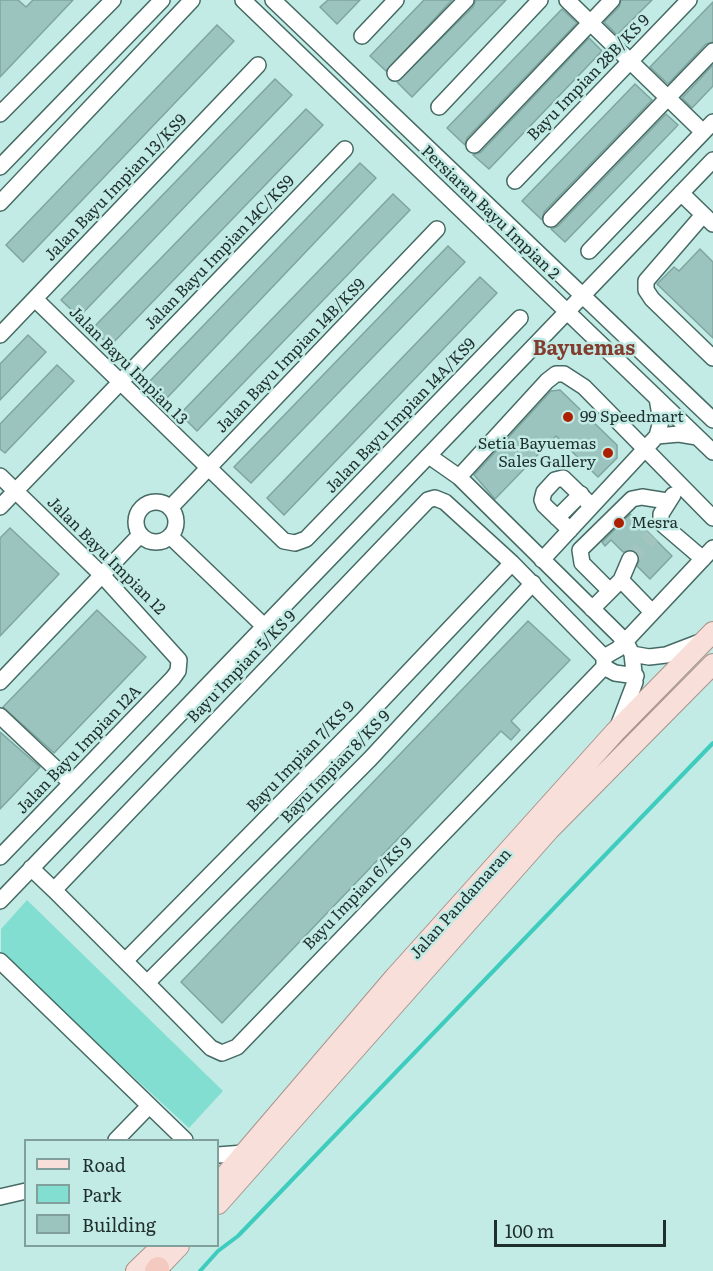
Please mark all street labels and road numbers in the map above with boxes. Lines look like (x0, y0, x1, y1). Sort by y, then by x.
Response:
street label: Bayu Impian 28B/KS 9 (524, 11, 654, 145)
street label: Jalan Bayu Impian 13/KS9 (41, 111, 191, 265)
street label: Persiaran Bayu Impian 2 (417, 142, 563, 284)
street label: Jalan Bayu Impian 14C/KS9 (141, 172, 299, 334)
street label: Jalan Bayu Impian 14B/KS9 (212, 275, 370, 437)
street label: Jalan Bayu Impian 13 (65, 303, 191, 429)
street label: Jalan Bayu Impian 14A/KS9 (322, 335, 480, 497)
street label: Jalan Bayu Impian 12 (43, 493, 169, 619)
street label: Bayu Impian 5/KS 9 (184, 607, 300, 727)
street label: Jalan Bayu Impian 12A (13, 682, 145, 818)
street label: Bayu Impian 7/KS 9 (243, 698, 359, 816)
street label: Bayu Impian 8/KS 9 (277, 707, 395, 827)
street label: Bayu Impian 6/KS 9 (299, 834, 417, 954)
street label: Jalan Pandamaran (406, 845, 516, 963)

